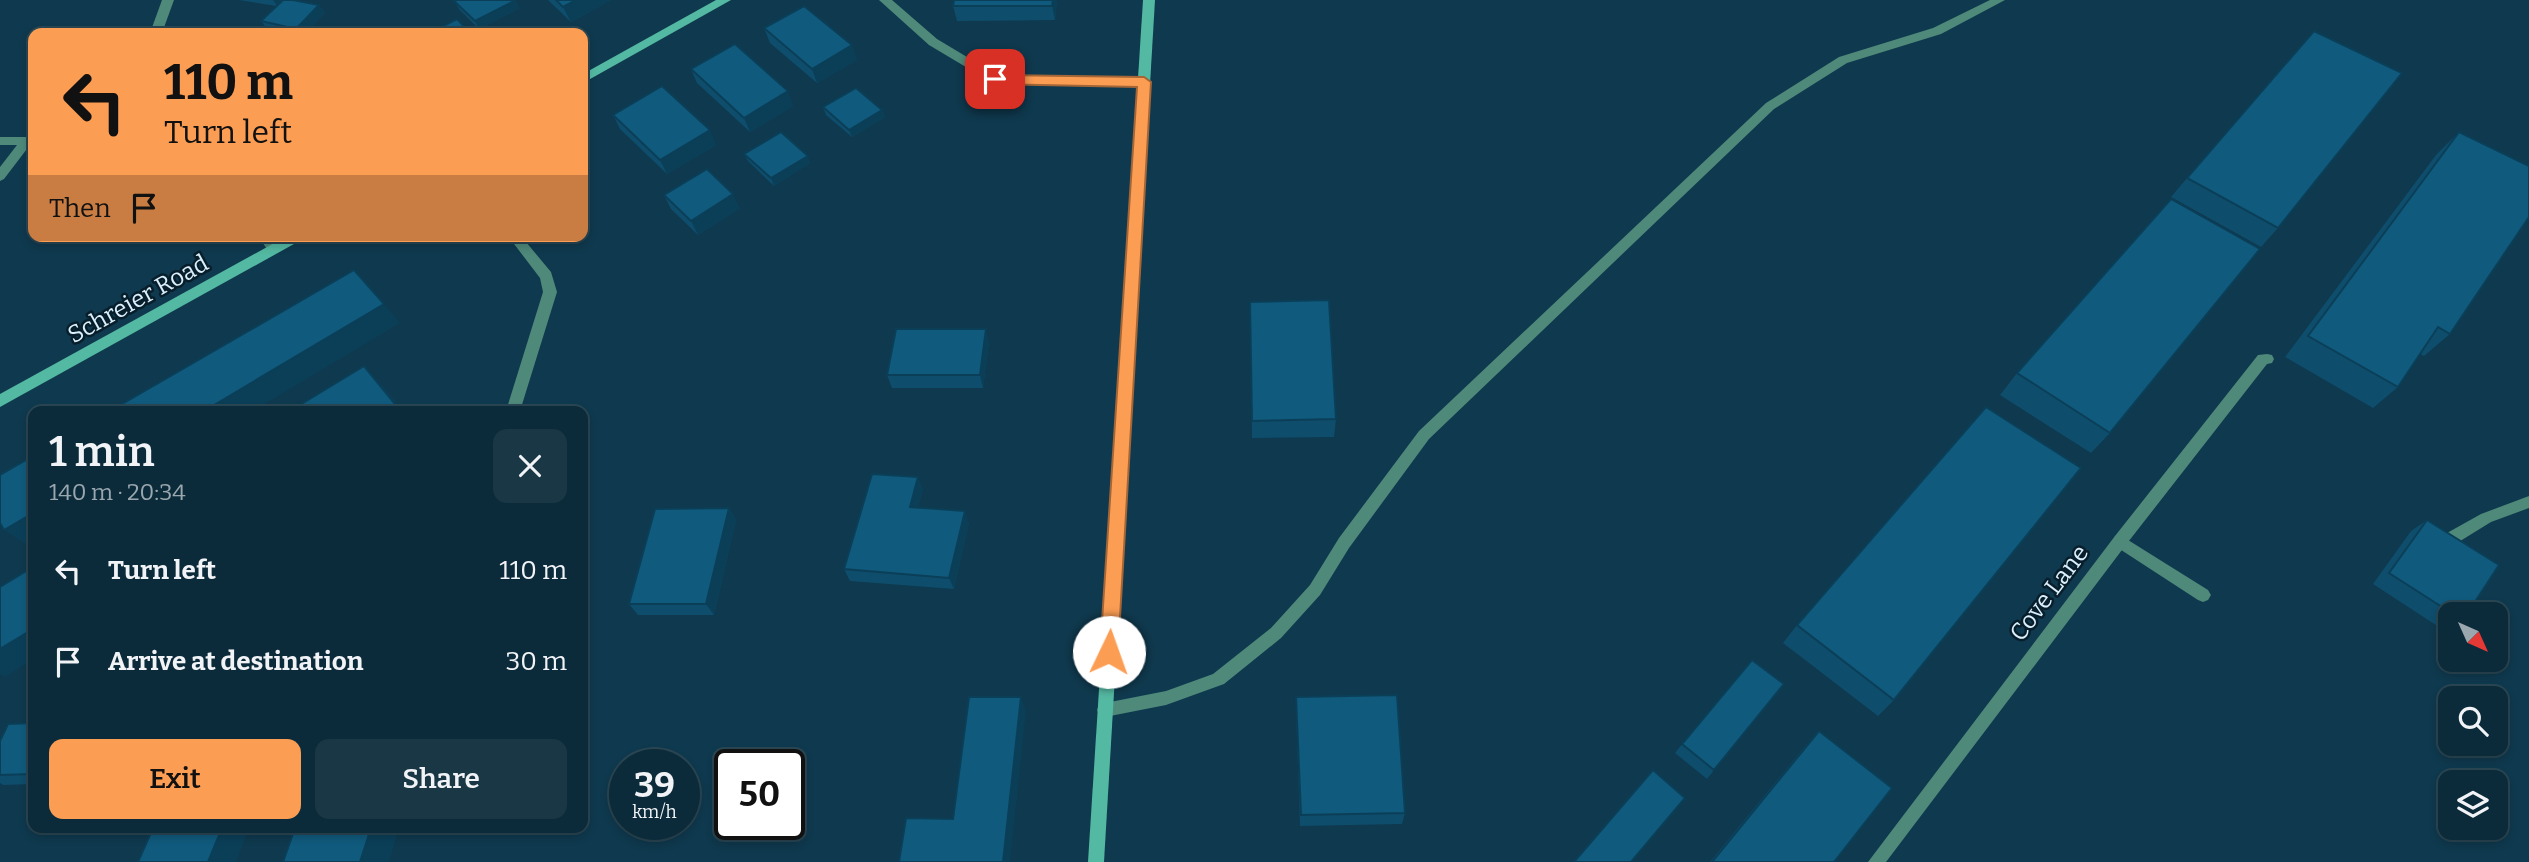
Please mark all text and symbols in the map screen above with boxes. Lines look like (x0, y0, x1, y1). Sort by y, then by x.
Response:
pin (965, 49, 1025, 109)
text: 110 m (164, 53, 293, 112)
icon: left (49, 56, 140, 147)
icon: arrive (976, 60, 1014, 98)
text: Turn left (164, 113, 292, 151)
icon: arrive (125, 189, 163, 227)
text: Then (49, 193, 111, 224)
street label: Schreier Road (63, 249, 213, 349)
text: 1 min (49, 427, 155, 477)
button: close (493, 429, 567, 503)
text: 140 m · 20:34 (49, 478, 186, 506)
street label: Cove Lane (2004, 540, 2094, 646)
icon: left (49, 552, 87, 590)
text: Turn left (108, 555, 216, 586)
text: 110 m (499, 555, 567, 586)
north arrow (2438, 602, 2508, 672)
map controls (2438, 602, 2508, 840)
position arrow (1072, 615, 1146, 689)
icon: arrive (49, 643, 87, 681)
text: Arrive at destination (108, 646, 363, 677)
text: 30 m (506, 646, 567, 677)
button: search (2438, 686, 2508, 756)
button: Exit (49, 739, 301, 819)
button: Share (315, 739, 567, 819)
speed limit sign: 50 (714, 749, 805, 840)
text: 39 (634, 764, 675, 806)
button: layers (2438, 770, 2508, 840)
text: km/h (632, 801, 677, 823)

